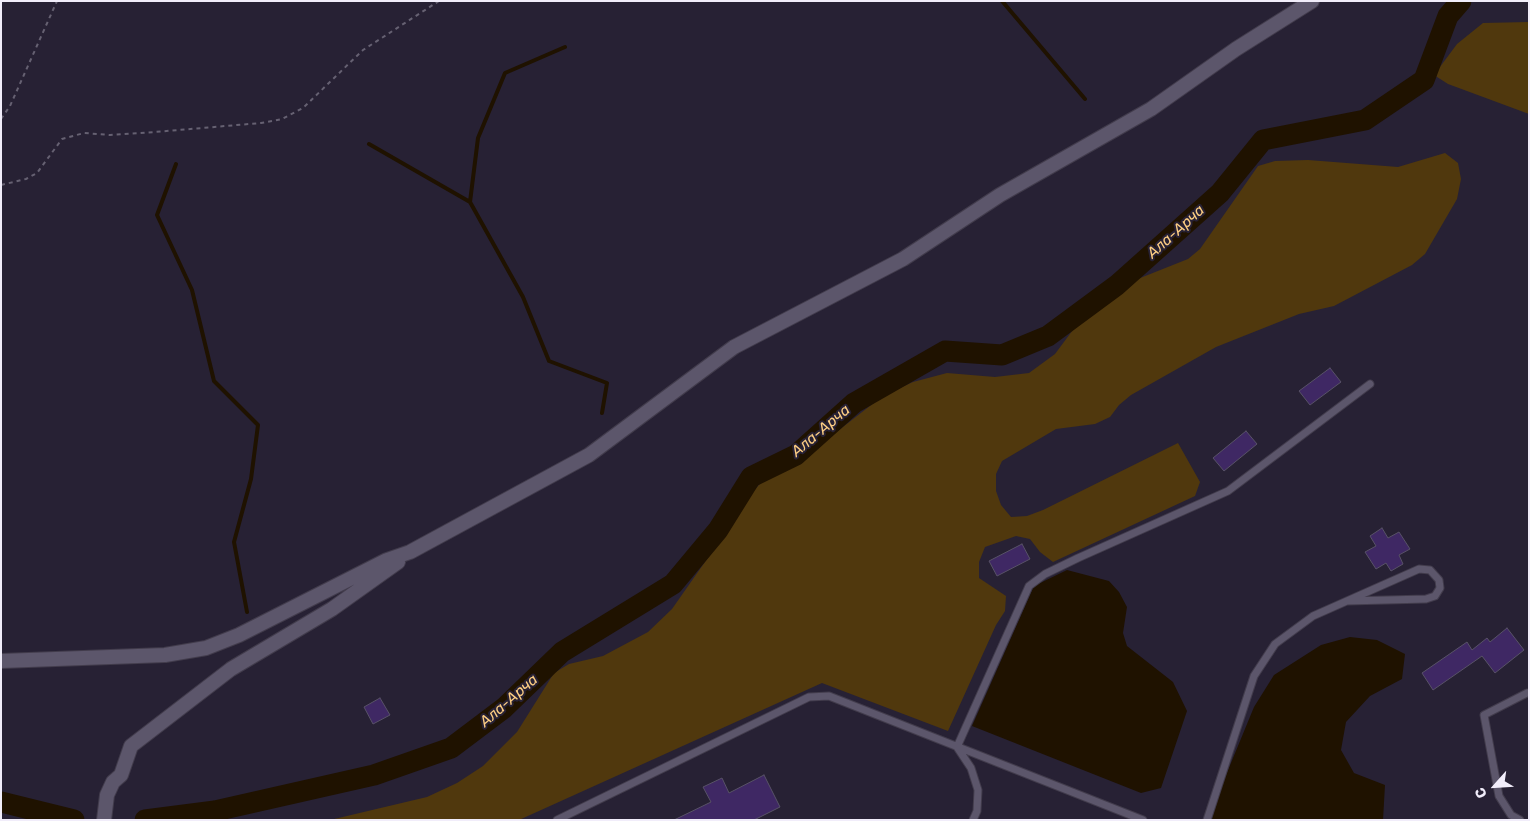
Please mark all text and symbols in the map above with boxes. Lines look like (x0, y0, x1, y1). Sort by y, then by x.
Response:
water label: Ала-Арча (1144, 202, 1208, 262)
water label: Ала-Арча (788, 401, 854, 461)
water label: Ала-Арча (476, 671, 542, 731)
north arrow (1470, 761, 1520, 811)
text: С (1471, 785, 1491, 801)

